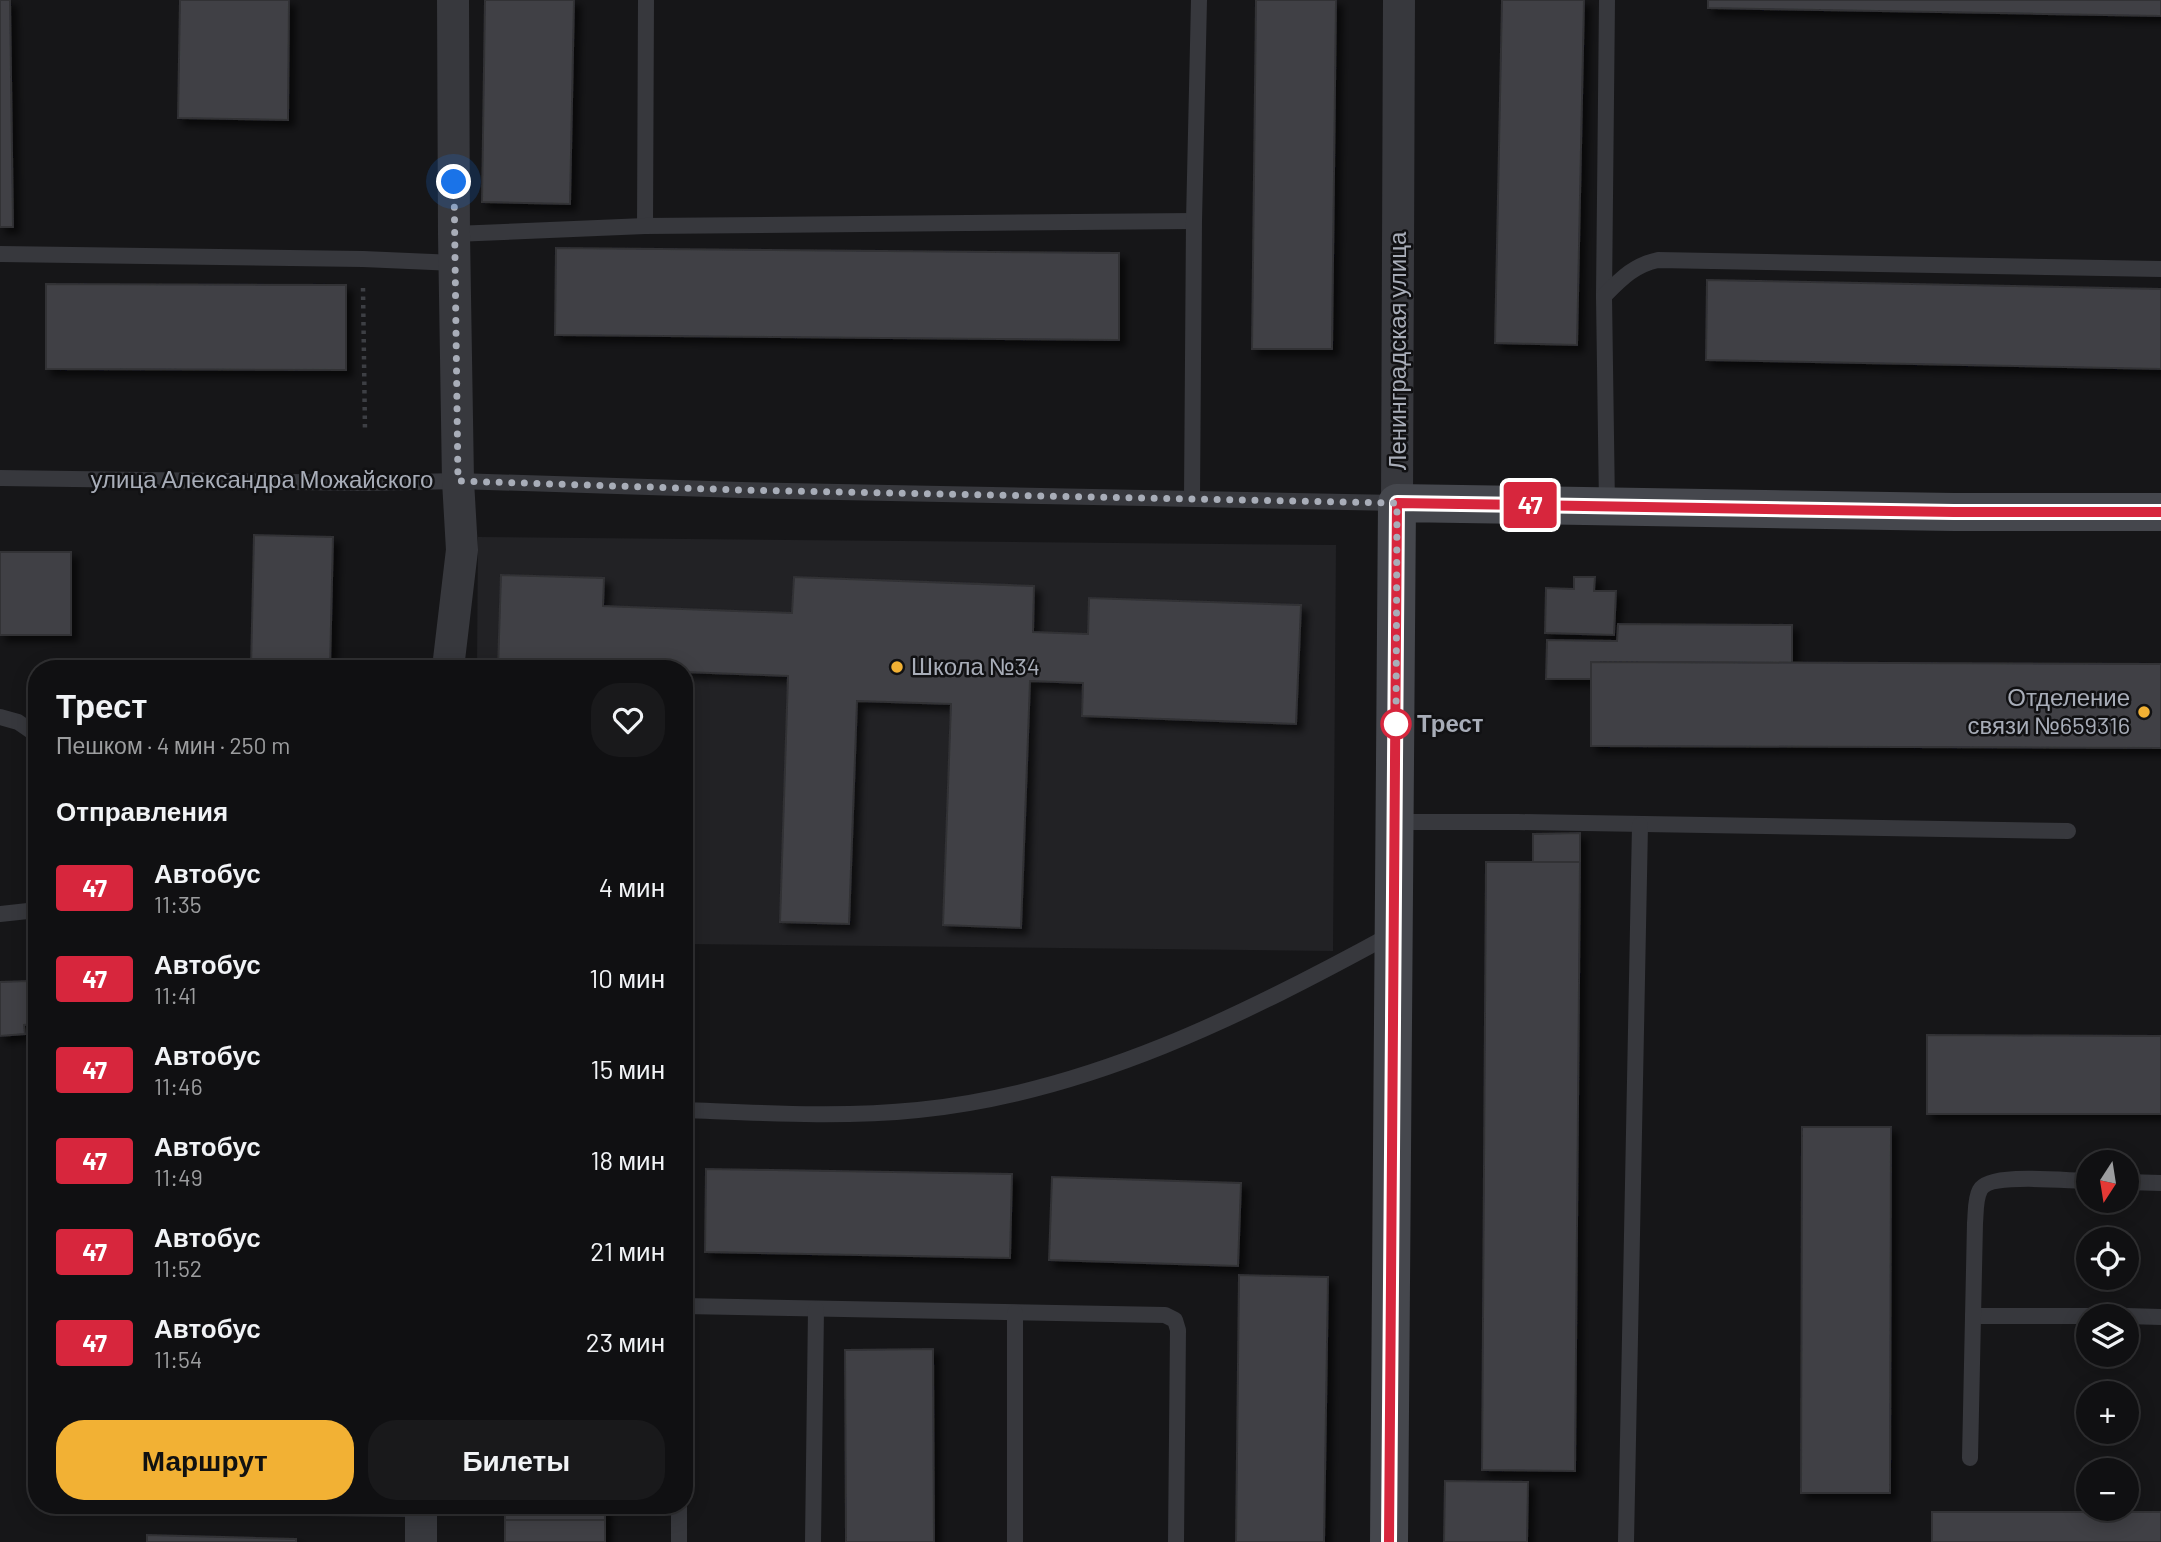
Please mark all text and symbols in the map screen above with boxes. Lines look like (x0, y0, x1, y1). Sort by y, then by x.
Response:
your location (436, 164, 471, 199)
street label: Ленинградская улица (1382, 231, 1411, 470)
street label: улица Александра Можайского (91, 464, 433, 493)
line badge: 47 (1498, 482, 1562, 528)
text: 47 (1518, 490, 1542, 519)
place label: Школа №34 (911, 651, 1040, 680)
marker: Школа №34 (889, 659, 905, 675)
place label: Отделение связи №659316 (1967, 682, 2130, 739)
button: heart (591, 683, 665, 757)
text: Трест (56, 685, 148, 725)
marker: Отделение связи №659316 (2136, 704, 2152, 720)
place label: Трест (1417, 708, 1484, 737)
marker: Трест (1381, 709, 1411, 739)
text: Пешком · 4 мин · 250 m (56, 731, 290, 759)
text: Отправления (56, 795, 228, 826)
text: Автобус (154, 857, 261, 888)
text: 4 мин (599, 871, 665, 902)
text: 47 (82, 873, 107, 902)
text: 11:35 (154, 890, 202, 918)
text: Автобус (154, 948, 261, 979)
text: 10 мин (589, 962, 665, 993)
text: 47 (82, 964, 107, 993)
text: 11:41 (154, 981, 197, 1009)
text: Автобус (154, 1039, 261, 1070)
text: 15 мин (591, 1053, 665, 1084)
text: 47 (82, 1055, 107, 1084)
text: 11:46 (154, 1072, 202, 1100)
text: Автобус (154, 1130, 261, 1161)
text: 18 мин (590, 1144, 665, 1175)
text: 47 (82, 1146, 107, 1175)
north arrow (2076, 1150, 2138, 1213)
map controls (2076, 1150, 2139, 1521)
text: 11:49 (154, 1163, 203, 1191)
text: Автобус (154, 1221, 261, 1252)
button: locate (2076, 1227, 2139, 1290)
text: 21 мин (590, 1235, 665, 1266)
text: 47 (82, 1237, 107, 1266)
text: 11:52 (154, 1254, 202, 1282)
button: layers (2076, 1304, 2139, 1367)
text: Автобус (154, 1312, 261, 1343)
text: 23 мин (586, 1326, 665, 1357)
text: 47 (82, 1328, 107, 1357)
text: 11:54 (154, 1345, 202, 1373)
button: + (2076, 1381, 2139, 1444)
button: Маршрут (56, 1420, 354, 1500)
button: Билеты (368, 1420, 665, 1500)
button: − (2076, 1458, 2139, 1521)

